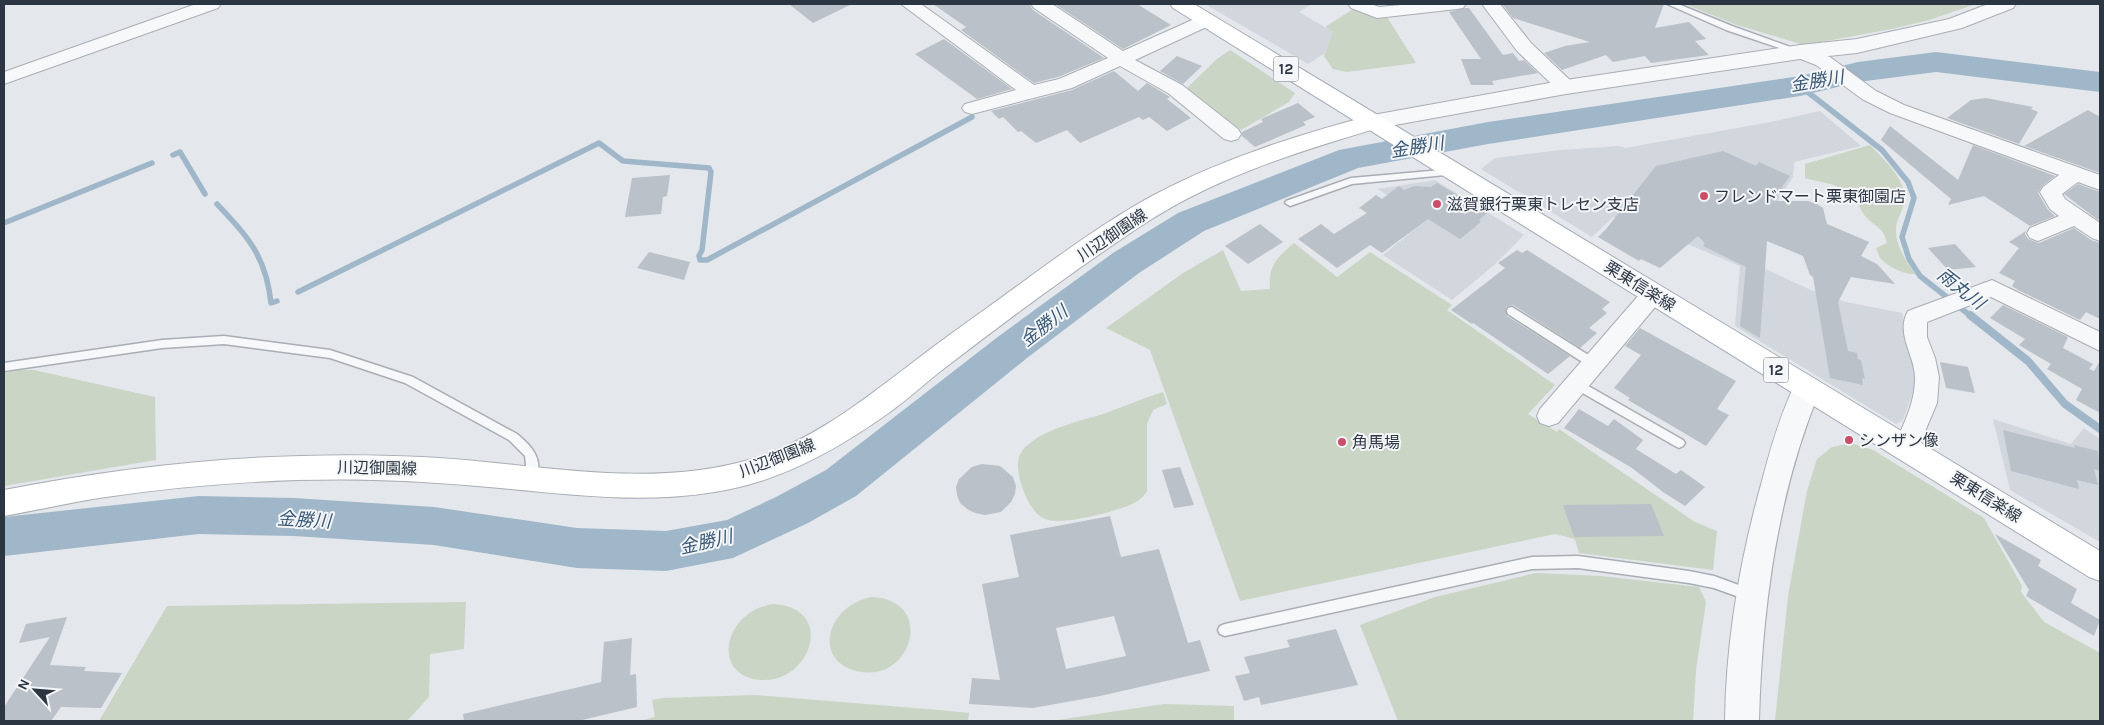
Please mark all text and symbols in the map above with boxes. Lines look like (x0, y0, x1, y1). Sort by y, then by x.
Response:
road number: 12 (1274, 56, 1298, 82)
water label: 金勝川 (1789, 66, 1847, 96)
water label: 金勝川 (1389, 132, 1447, 162)
place label: フレンドマート栗東御園店 (1714, 187, 1906, 206)
marker: フレンドマート栗東御園店 (1698, 190, 1710, 202)
place label: 滋賀銀行栗東トレセン支店 (1447, 195, 1639, 214)
marker: 滋賀銀行栗東トレセン支店 (1431, 198, 1443, 210)
street label: 川辺御園線 (1074, 205, 1150, 265)
street label: 栗東信楽線 (1601, 257, 1679, 315)
water label: 雨丸川 (1933, 264, 1991, 316)
water label: 金勝川 (1016, 299, 1074, 351)
road number: 12 (1764, 358, 1788, 382)
place label: シンザン像 (1859, 431, 1939, 450)
place label: 角馬場 (1352, 433, 1400, 452)
marker: シンザン像 (1843, 434, 1855, 446)
street label: 川辺御園線 (736, 435, 818, 481)
marker: 角馬場 (1336, 436, 1348, 448)
street label: 川辺御園線 (337, 458, 417, 478)
street label: 栗東信楽線 (1947, 468, 2025, 526)
water label: 金勝川 (276, 508, 334, 533)
water label: 金勝川 (677, 525, 737, 559)
north arrow (10, 665, 60, 715)
text: N (14, 676, 34, 693)

